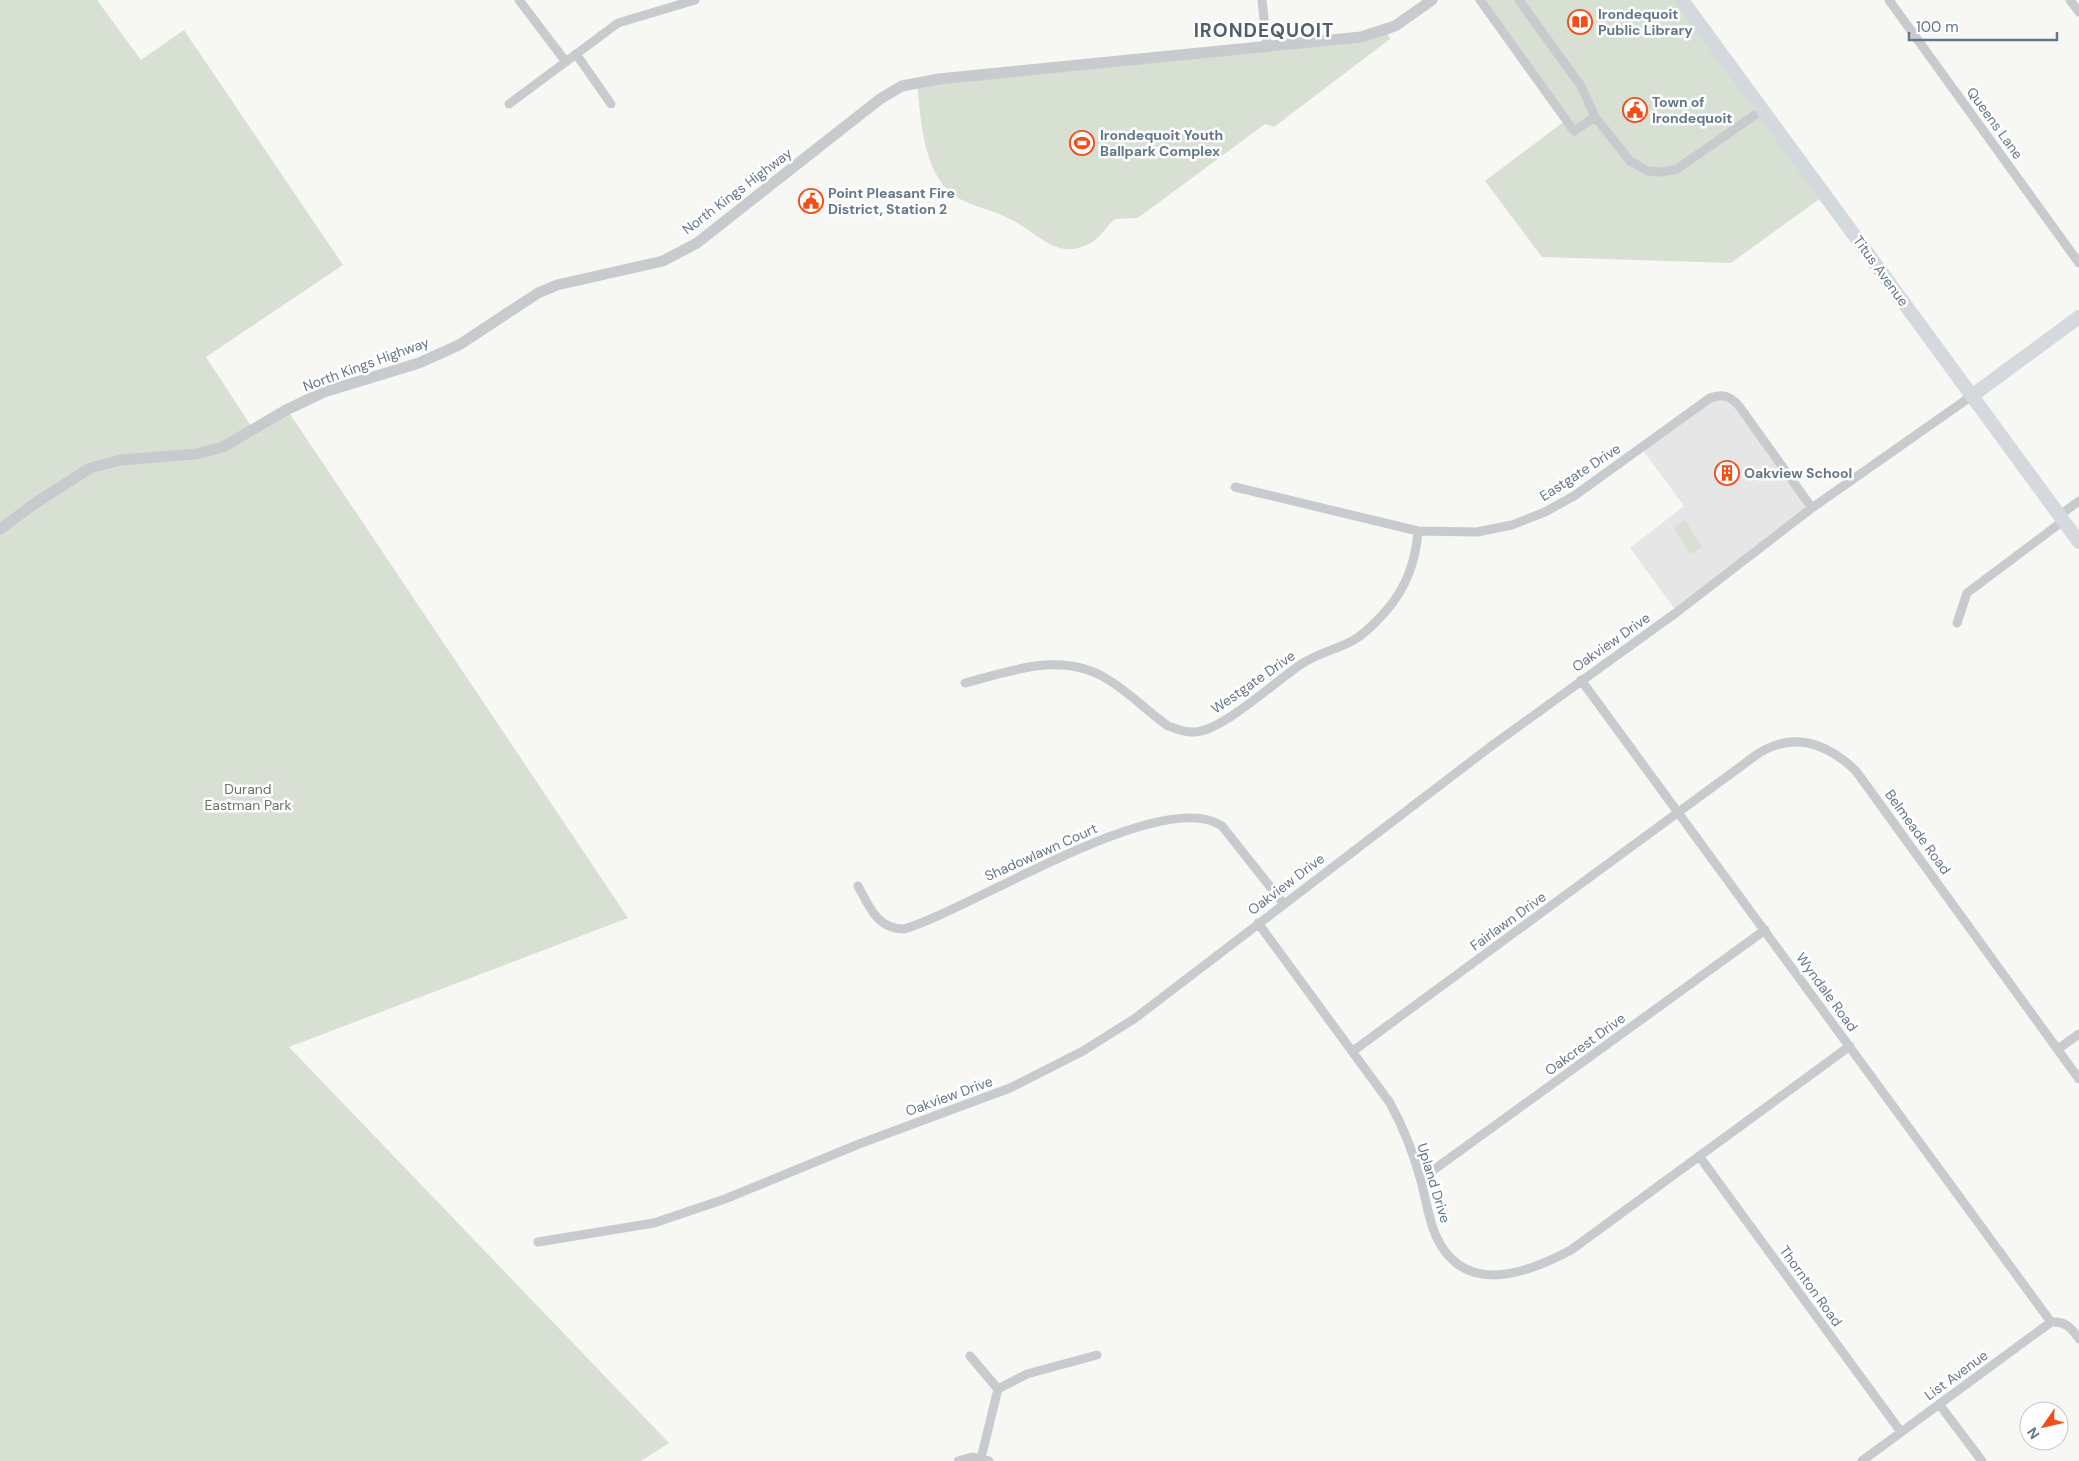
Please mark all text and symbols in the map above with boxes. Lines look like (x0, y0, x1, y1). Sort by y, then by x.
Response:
place label: Irondequoit Public Library (1598, 5, 1693, 39)
library icon: Irondequoit Public Library (1567, 9, 1593, 35)
scale bar (1909, 10, 2056, 42)
text: 100 m (1916, 17, 1959, 37)
district label: IRONDEQUOIT (1194, 18, 1334, 43)
street label: Queens Lane (1963, 84, 2027, 163)
place label: Town of Irondequoit (1652, 93, 1732, 127)
public building icon: Town of Irondequoit (1622, 97, 1648, 123)
place label: Irondequoit Youth Ballpark Complex (1100, 126, 1223, 160)
sports icon: Irondequoit Youth Ballpark Complex (1069, 130, 1095, 156)
street label: North Kings Highway (678, 144, 796, 238)
place label: Point Pleasant Fire District, Station 2 (828, 184, 955, 218)
public building icon: Point Pleasant Fire District, Station 2 (798, 188, 824, 214)
street label: Titus Avenue (1849, 232, 1913, 310)
street label: North Kings Highway (300, 333, 432, 395)
street label: Eastgate Drive (1536, 439, 1624, 505)
building icon: Oakview School (1714, 460, 1740, 486)
place label: Oakview School (1744, 464, 1852, 482)
street label: Oakview Drive (1568, 608, 1654, 676)
street label: Westgate Drive (1208, 646, 1298, 718)
park label: Durand Eastman Park (204, 780, 292, 814)
street label: Belmeade Road (1881, 786, 1955, 878)
street label: Shadowlawn Court (982, 819, 1100, 885)
street label: Oakview Drive (1244, 849, 1328, 919)
street label: Fairlawn Drive (1467, 887, 1549, 955)
street label: Wyndale Road (1792, 949, 1862, 1035)
street label: Oakcrest Drive (1541, 1009, 1629, 1079)
street label: Oakview Drive (903, 1072, 995, 1120)
street label: Upland Drive (1413, 1141, 1455, 1225)
street label: Thornton Road (1776, 1242, 1846, 1330)
street label: List Avenue (1921, 1346, 1991, 1404)
north arrow (2019, 1401, 2069, 1451)
text: N (2023, 1424, 2044, 1443)

